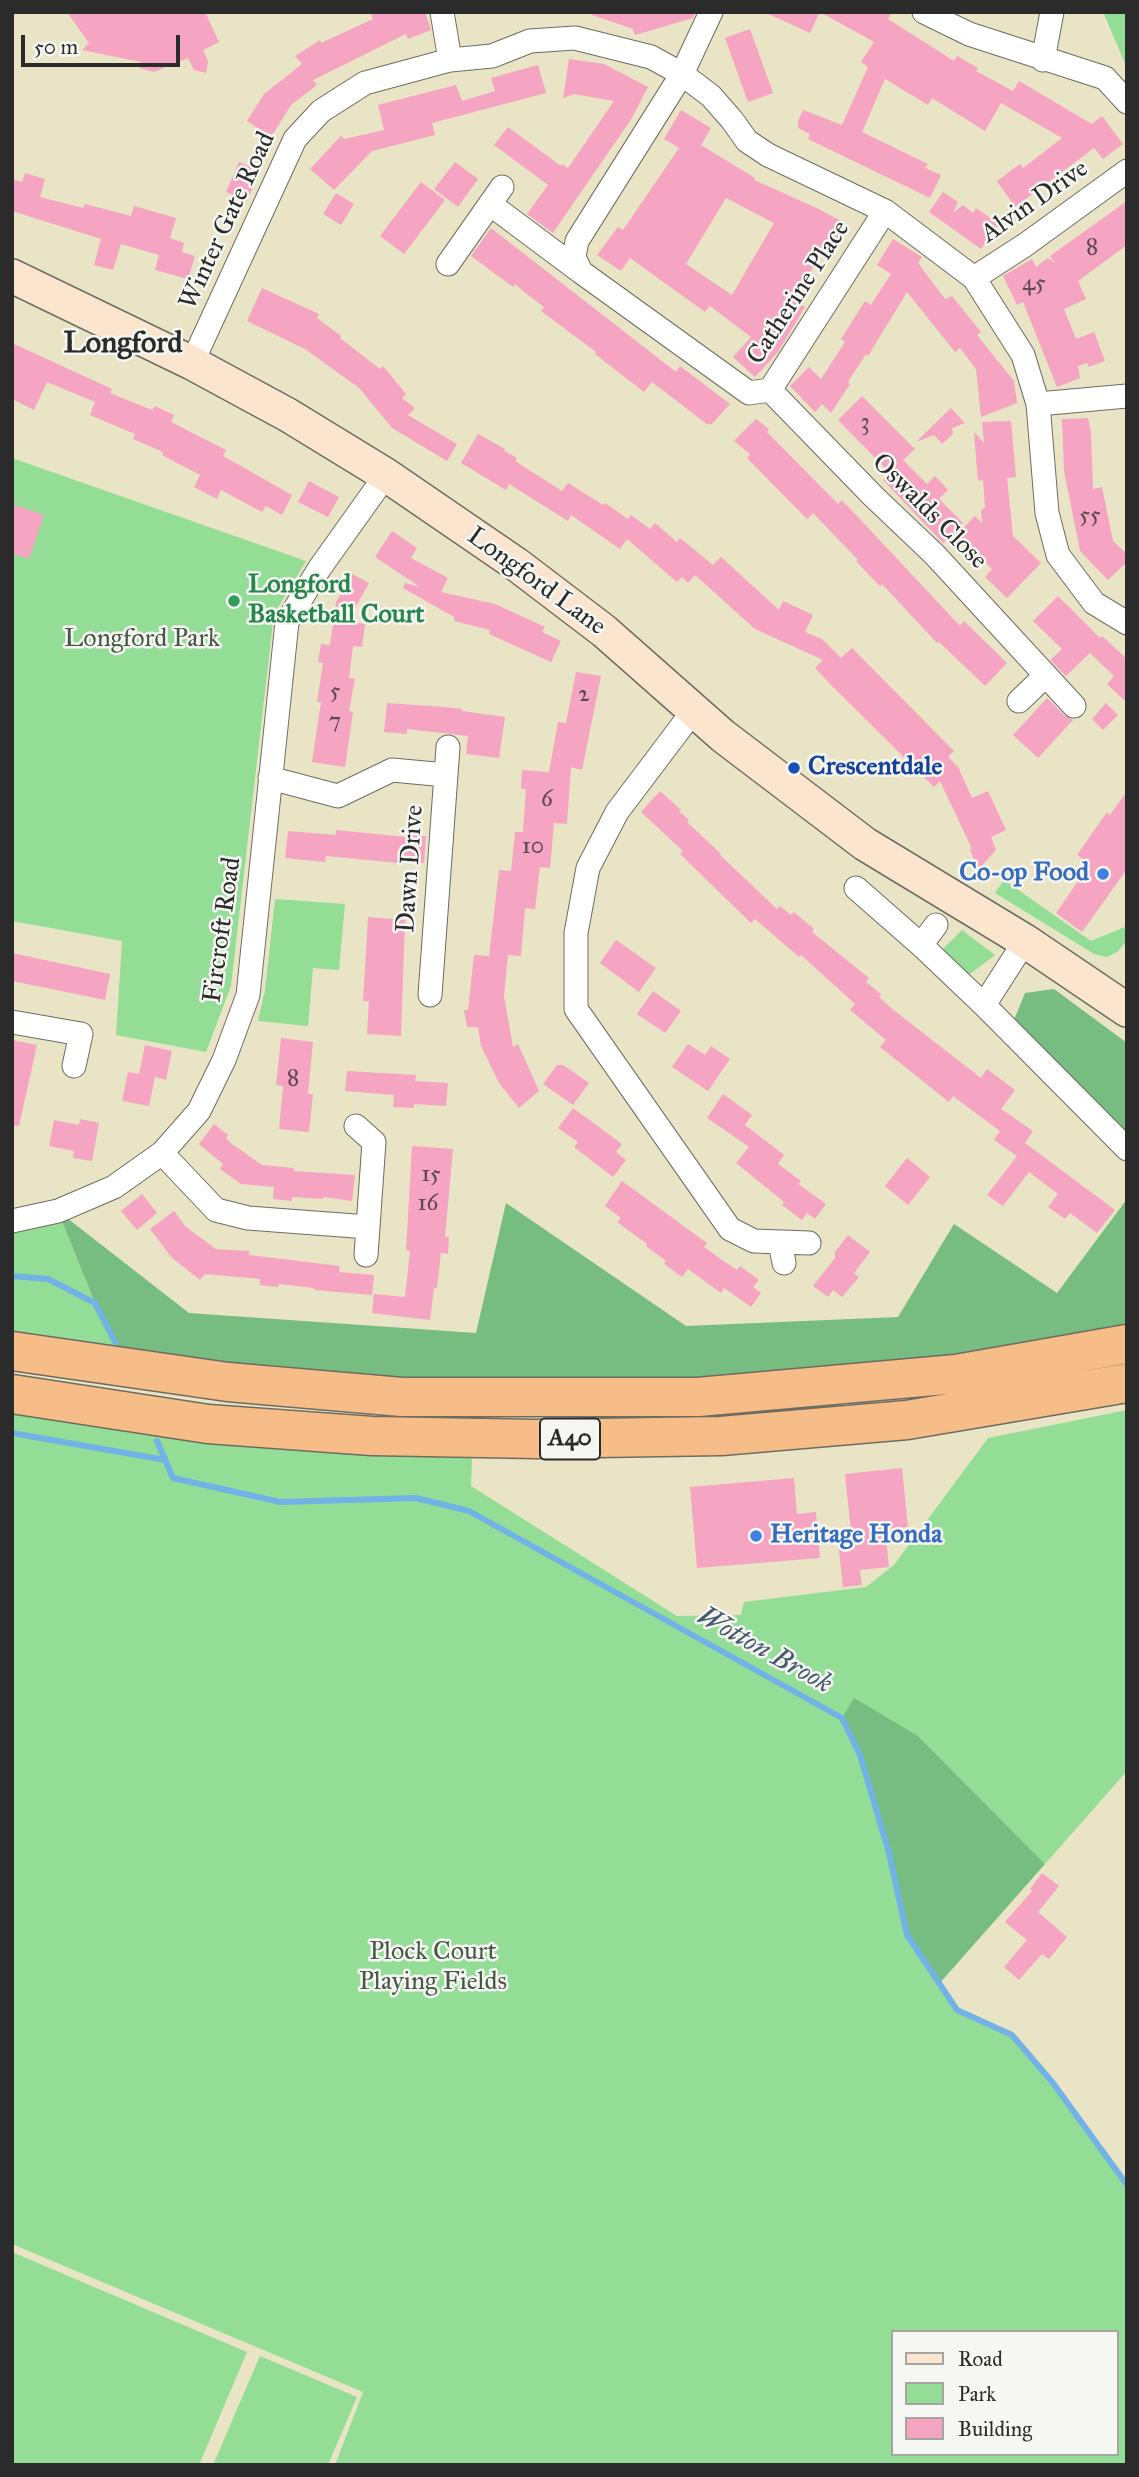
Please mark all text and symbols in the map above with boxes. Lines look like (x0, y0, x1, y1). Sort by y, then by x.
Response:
scale bar (24, 21, 184, 65)
text: 50 m (34, 34, 78, 60)
street label: Winter Gate Road (173, 127, 283, 315)
street label: Alvin Drive (975, 154, 1095, 250)
street label: Catherine Place (741, 215, 857, 371)
house number: 8 (1086, 234, 1098, 262)
house number: 45 (1022, 270, 1046, 298)
district label: Longford (63, 327, 183, 363)
house number: 3 (860, 409, 870, 437)
street label: Oswalds Close (865, 448, 993, 576)
house number: 55 (1079, 502, 1101, 530)
street label: Longford Lane (461, 521, 611, 643)
place label: Longford Basketball Court (248, 570, 425, 632)
marker: Longford Basketball Court (226, 593, 242, 609)
park label: Longford Park (64, 624, 220, 656)
house number: 5 (330, 678, 340, 706)
house number: 2 (578, 681, 590, 709)
house number: 7 (329, 708, 341, 736)
place label: Crescentdale (808, 752, 942, 784)
marker: Crescentdale (786, 760, 802, 776)
house number: 6 (541, 786, 553, 814)
street label: Dawn Drive (391, 804, 431, 934)
house number: 10 (522, 833, 544, 861)
street label: Fircroft Road (197, 855, 249, 1005)
place label: Co-op Food (959, 858, 1089, 890)
marker: Co-op Food (1095, 866, 1111, 882)
house number: 8 (287, 1065, 299, 1093)
house number: 15 (421, 1161, 441, 1189)
house number: 16 (418, 1190, 438, 1218)
road number: A40 (540, 1419, 600, 1460)
place label: Heritage Honda (770, 1520, 942, 1552)
marker: Heritage Honda (748, 1528, 764, 1544)
water label: Wotton Brook (691, 1600, 837, 1702)
park label: Plock Court Playing Fields (359, 1937, 507, 1998)
legend (890, 2330, 1118, 2456)
text: Road (958, 2346, 1003, 2372)
text: Park (958, 2381, 996, 2407)
text: Building (958, 2416, 1032, 2442)

